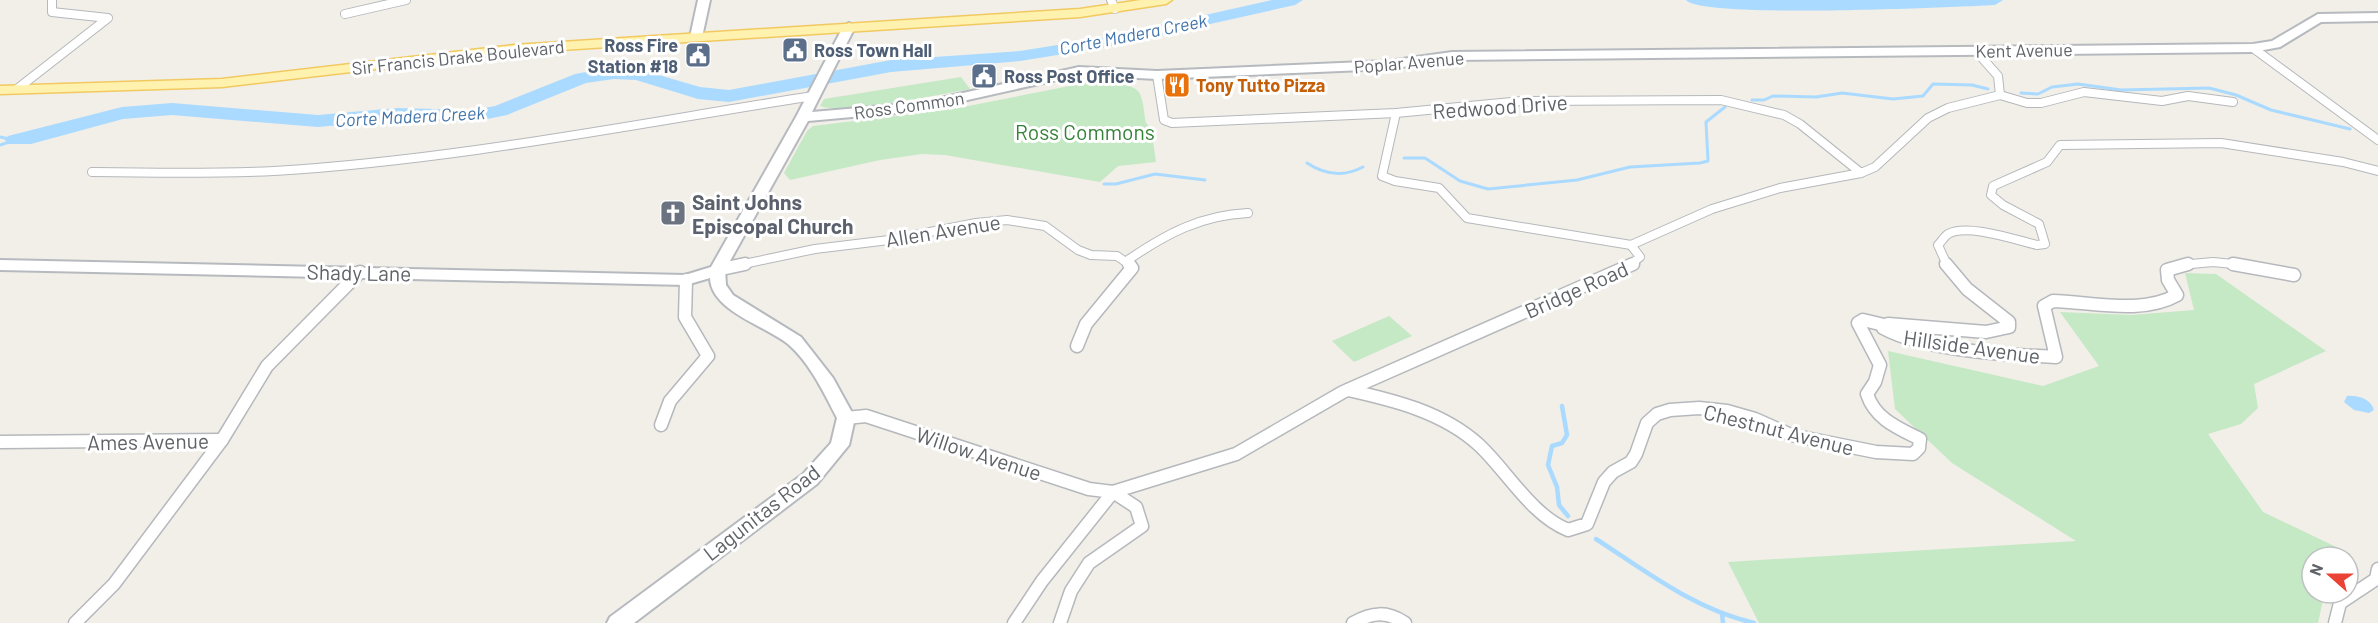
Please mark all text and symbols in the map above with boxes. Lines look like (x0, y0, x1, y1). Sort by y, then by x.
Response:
water label: Corte Madera Creek (1057, 9, 1209, 59)
place label: Ross Fire Station #18 (588, 34, 678, 77)
street label: Sir Francis Drake Boulevard (351, 35, 565, 79)
public building icon: Ross Town Hall (780, 35, 810, 65)
street label: Kent Avenue (1975, 38, 2073, 62)
place label: Ross Town Hall (814, 39, 932, 61)
public building icon: Ross Fire Station #18 (683, 40, 713, 70)
street label: Poplar Avenue (1353, 46, 1465, 78)
public building icon: Ross Post Office (969, 61, 999, 91)
place label: Ross Post Office (1004, 65, 1134, 87)
restaurant icon: Tony Tutto Pizza (1162, 70, 1192, 100)
place label: Tony Tutto Pizza (1196, 74, 1325, 96)
street label: Ross Common (852, 86, 966, 124)
street label: Redwood Drive (1432, 89, 1568, 123)
water label: Corte Madera Creek (335, 101, 486, 131)
park label: Ross Commons (1015, 119, 1155, 144)
place label: Saint Johns Episcopal Church (692, 189, 854, 238)
church icon: Saint Johns Episcopal Church (658, 198, 688, 228)
street label: Allen Avenue (884, 209, 1002, 251)
street label: Bridge Road (1520, 255, 1632, 323)
street label: Shady Lane (306, 259, 412, 285)
street label: Hillside Avenue (1902, 324, 2042, 368)
street label: Chestnut Avenue (1701, 398, 1857, 460)
street label: Willow Avenue (913, 421, 1045, 485)
street label: Ames Avenue (87, 427, 209, 455)
street label: Lagunitas Road (698, 459, 824, 565)
north arrow (2300, 545, 2360, 605)
text: N (2305, 561, 2326, 578)

